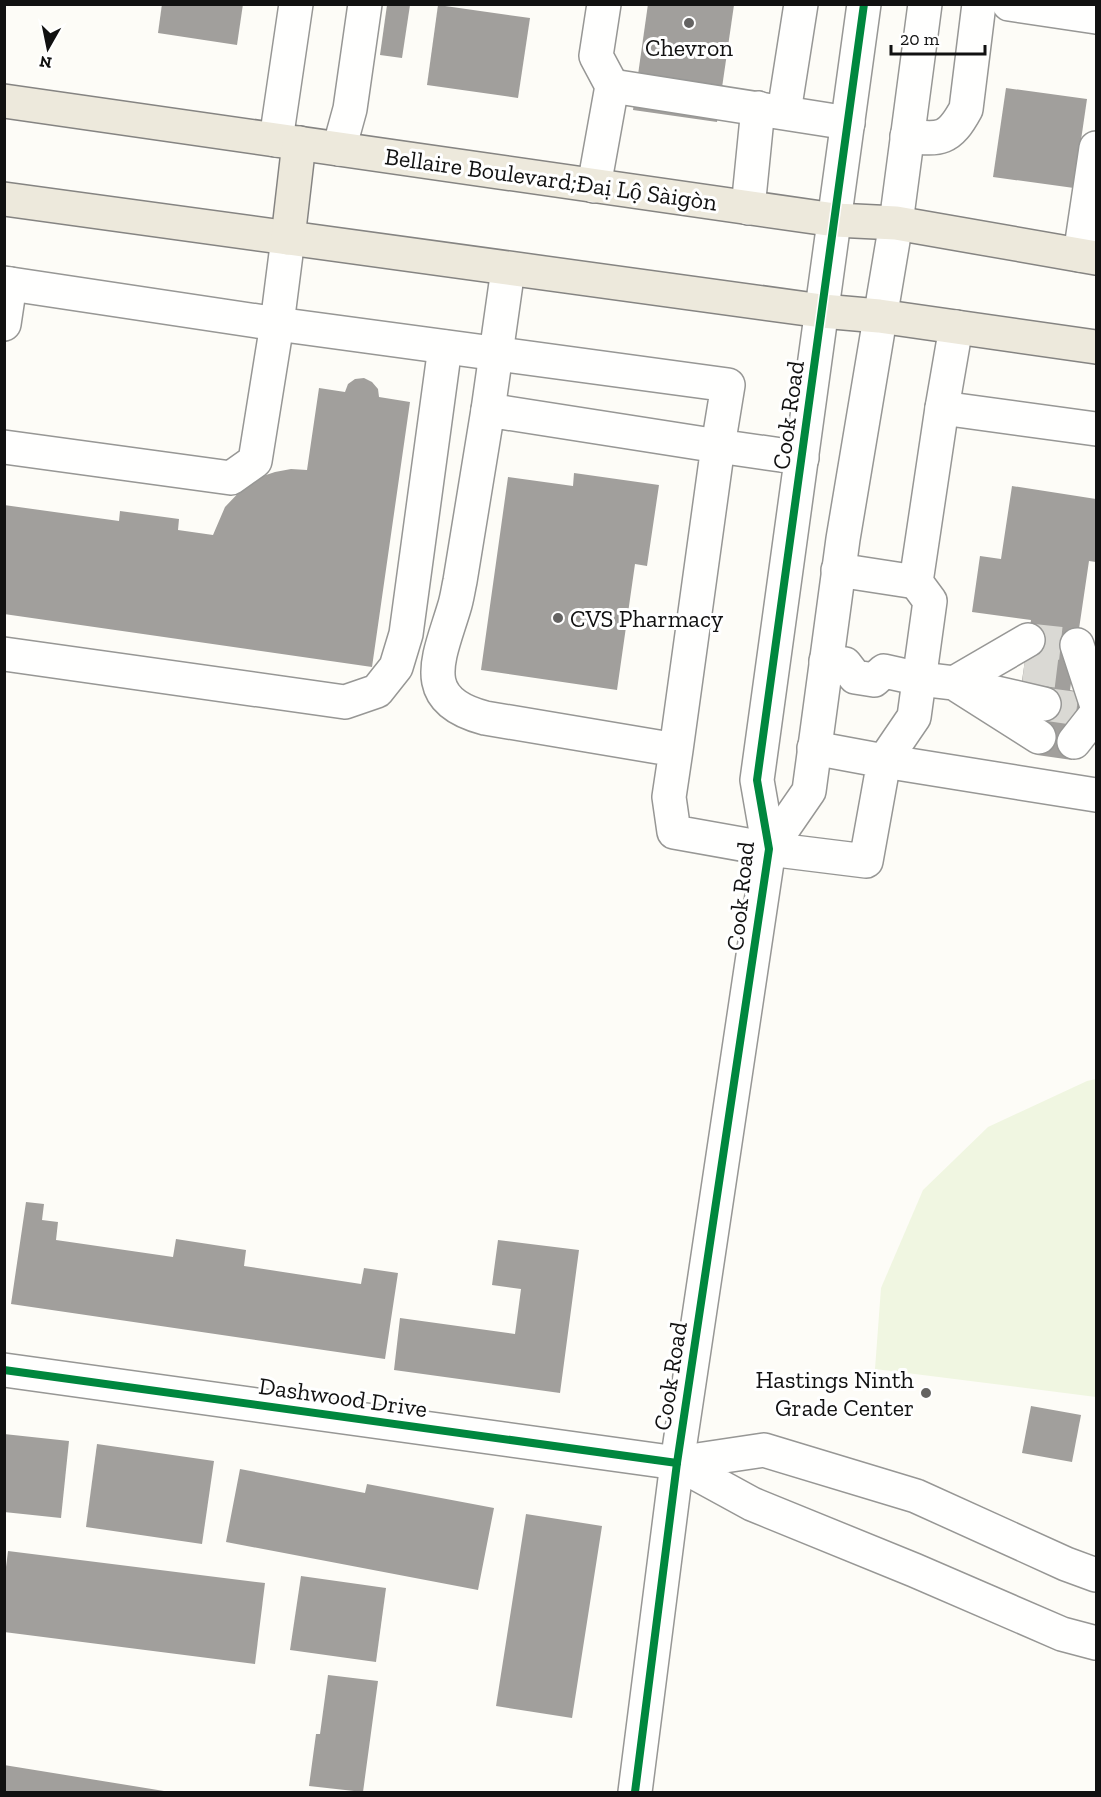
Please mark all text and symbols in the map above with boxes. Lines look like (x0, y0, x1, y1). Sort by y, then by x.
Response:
marker: Chevron (682, 16, 696, 30)
north arrow (18, 18, 78, 78)
scale bar (891, 18, 986, 56)
text: 20 m (900, 28, 940, 50)
place label: Chevron (645, 33, 733, 62)
text: N (38, 52, 53, 73)
street label: Bellaire Boulevard;Đại Lộ Sàigòn (383, 141, 719, 217)
street label: Cook Road (766, 359, 810, 471)
place label: CVS Pharmacy (570, 604, 724, 633)
marker: CVS Pharmacy (551, 611, 565, 625)
street label: Cook Road (720, 840, 760, 952)
street label: Cook Road (647, 1320, 693, 1432)
place label: Hastings Ninth Grade Center (755, 1365, 915, 1422)
street label: Dashwood Drive (257, 1371, 429, 1423)
marker: Hastings Ninth Grade Center (919, 1386, 933, 1400)

